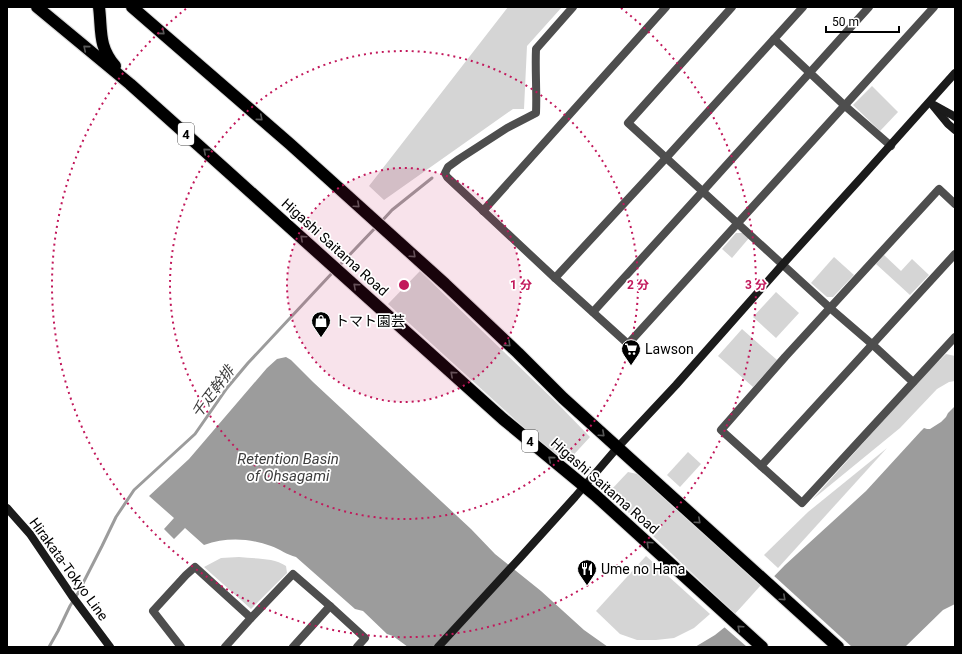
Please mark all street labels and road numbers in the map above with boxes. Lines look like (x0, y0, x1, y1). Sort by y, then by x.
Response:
road number: 4 (178, 123, 194, 145)
street label: Higashi Saitama Road (278, 195, 392, 299)
road number: 4 (522, 430, 538, 452)
street label: Higashi Saitama Road (548, 435, 662, 537)
street label: Hirakata-Tokyo Line (26, 515, 112, 623)

